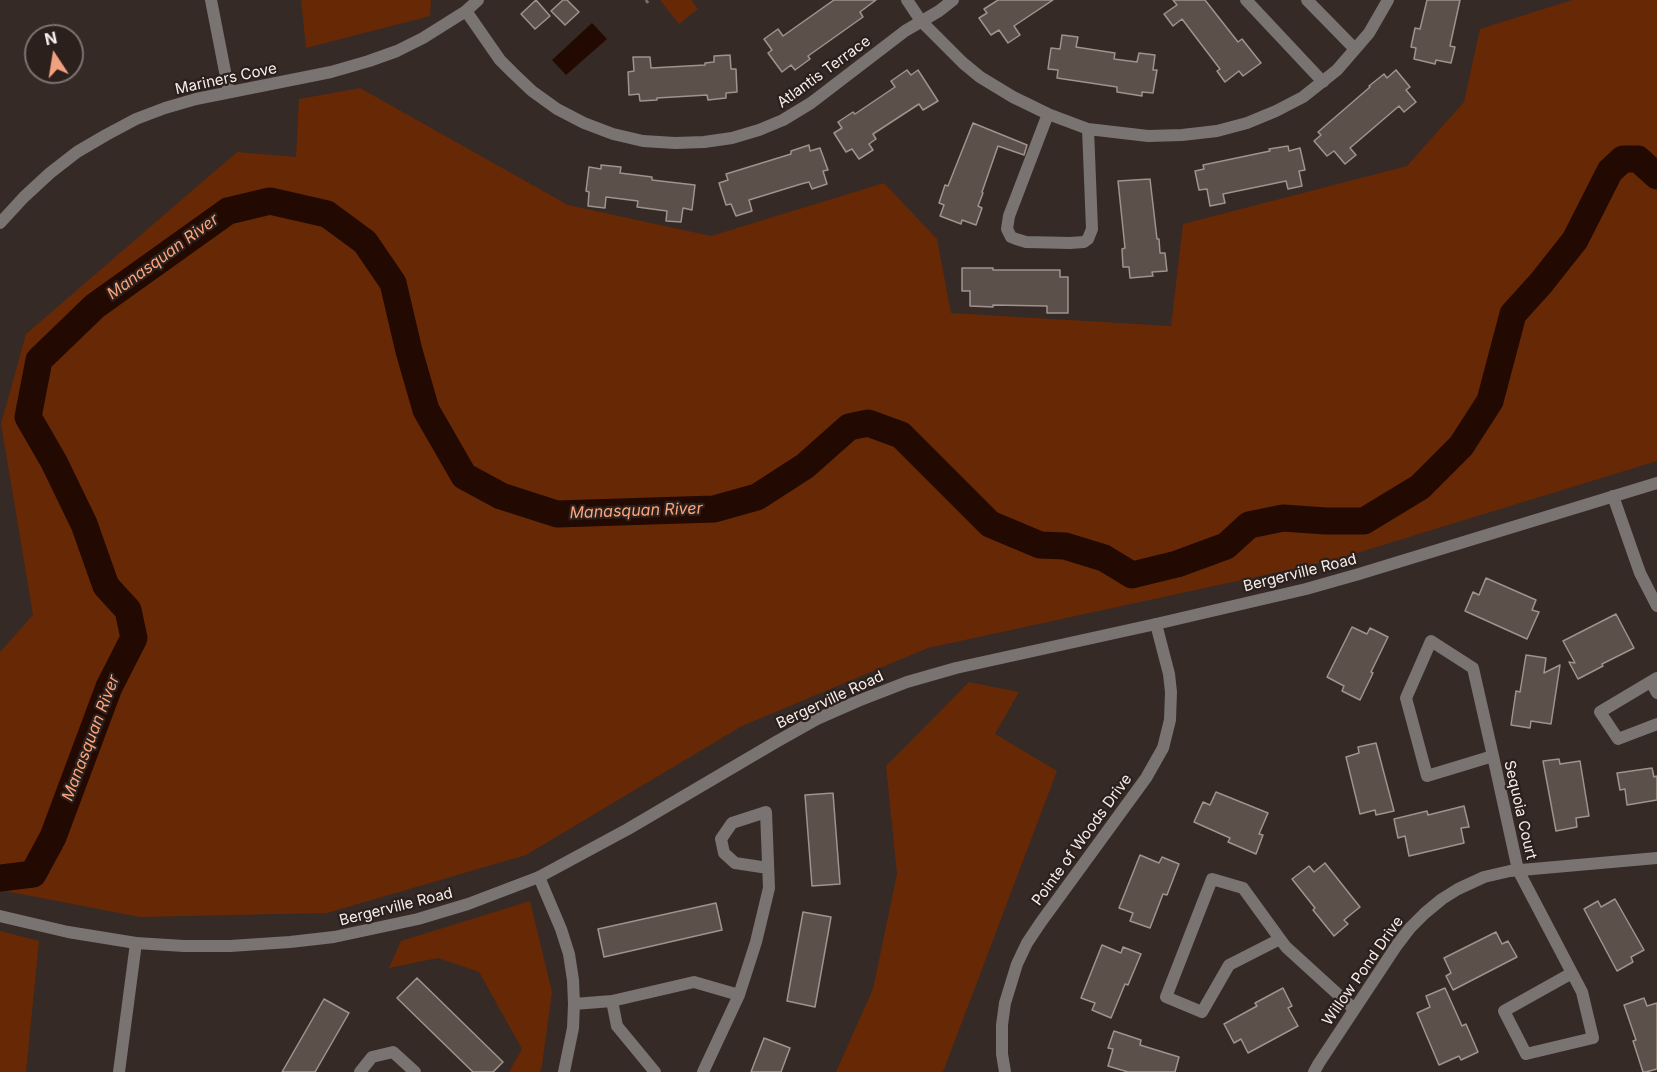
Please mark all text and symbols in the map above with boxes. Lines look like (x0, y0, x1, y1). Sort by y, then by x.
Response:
north arrow (24, 24, 84, 84)
text: N (43, 27, 59, 49)
street label: Atlantis Terrace (774, 32, 874, 112)
street label: Mariners Cove (174, 59, 278, 99)
water label: Manasquan River (103, 210, 223, 304)
water label: Manasquan River (569, 499, 703, 523)
street label: Bergerville Road (1241, 550, 1359, 596)
street label: Bergerville Road (774, 667, 886, 733)
water label: Manasquan River (58, 672, 124, 804)
street label: Sequoia Court (1500, 759, 1540, 861)
street label: Pointe of Woods Drive (1028, 771, 1136, 909)
street label: Bergerville Road (337, 884, 455, 930)
street label: Willow Pond Drive (1319, 913, 1407, 1029)

